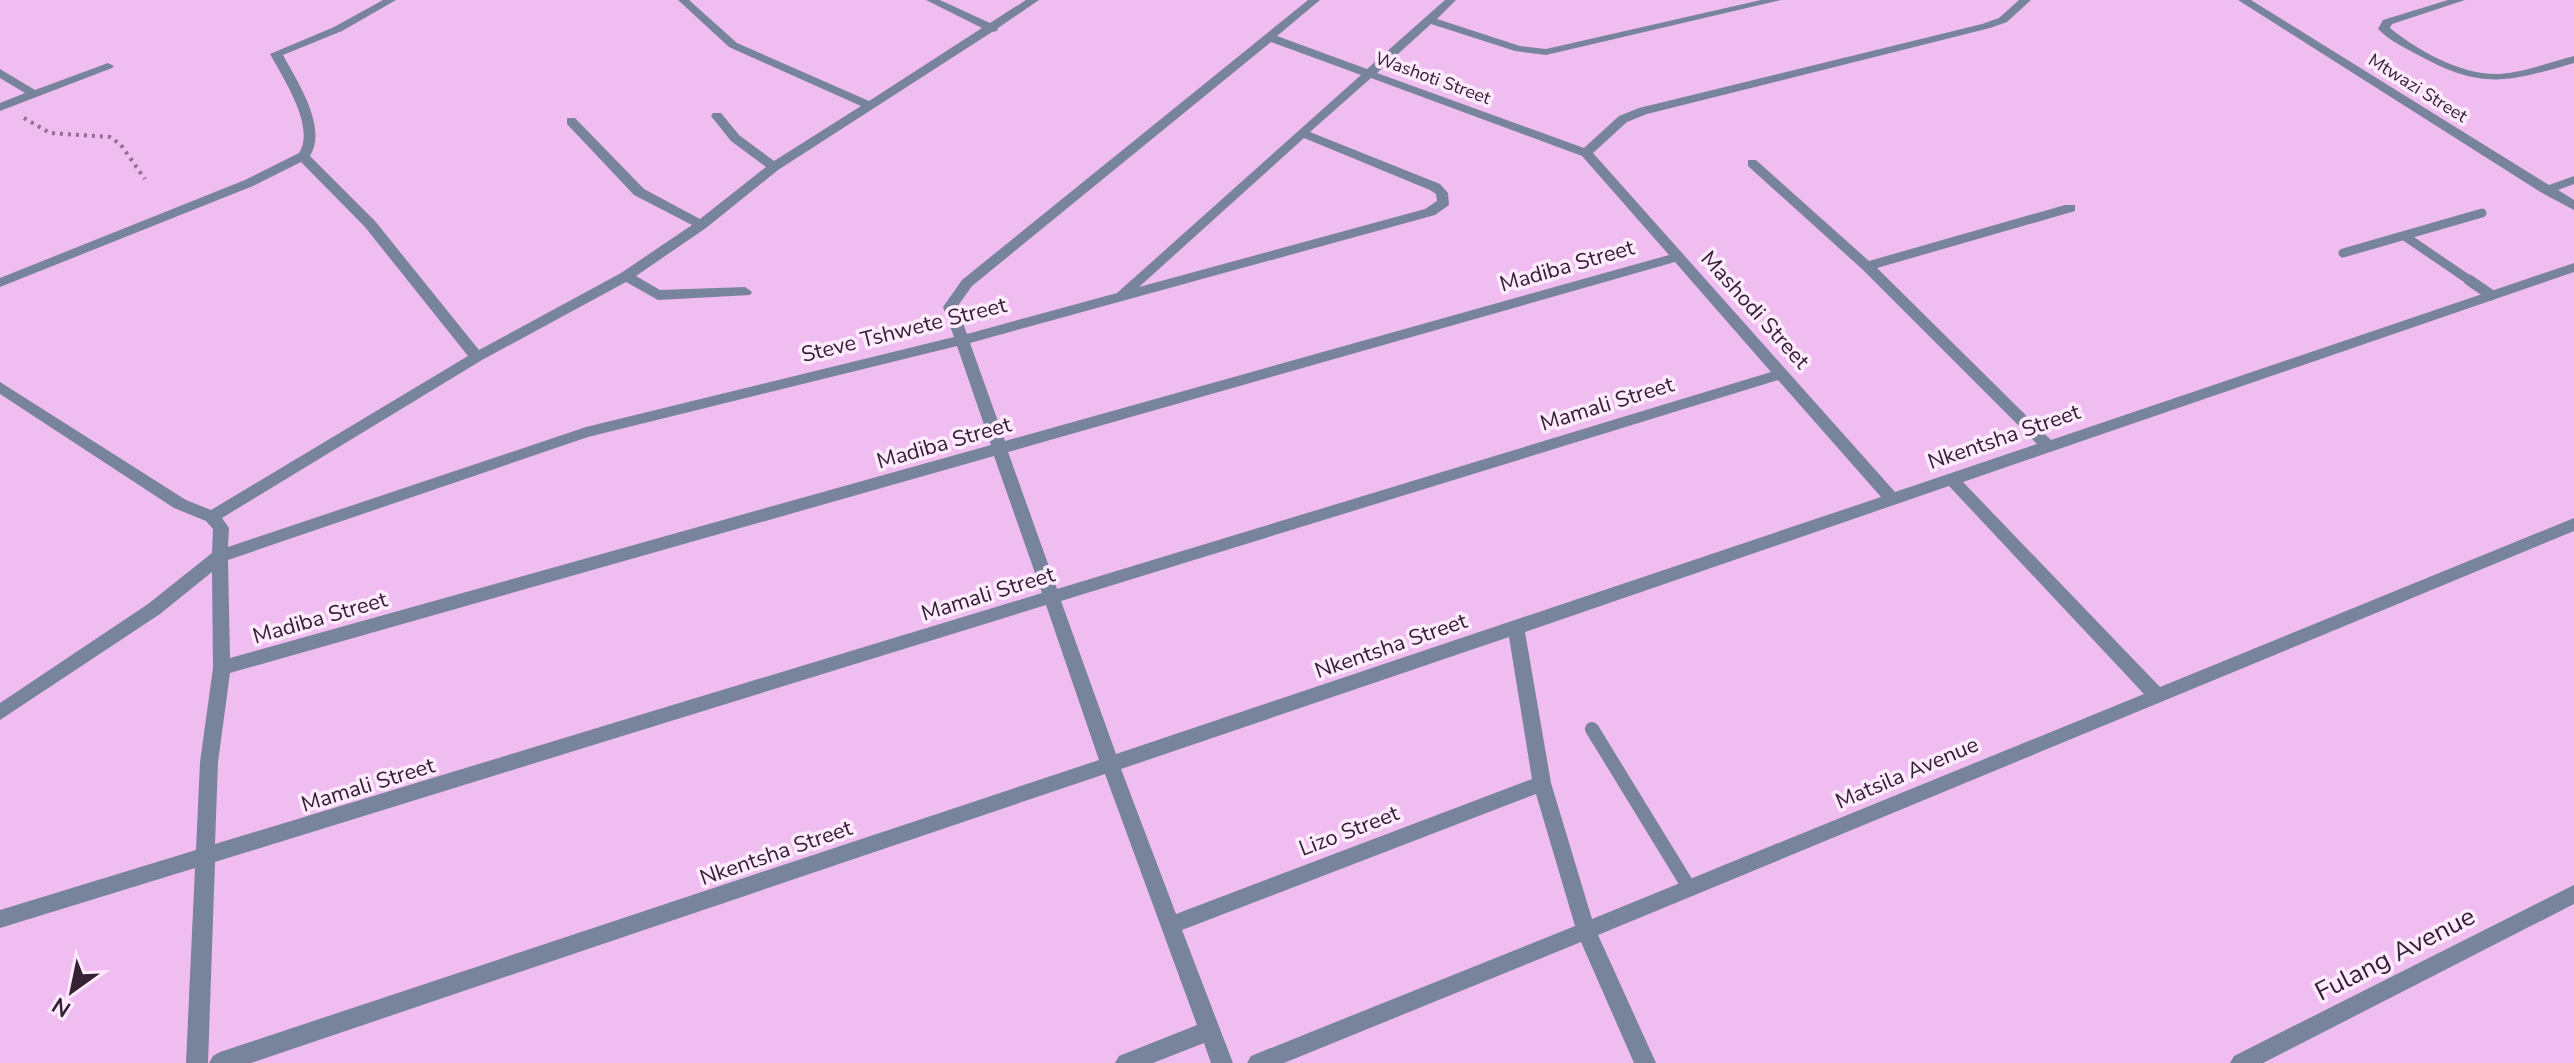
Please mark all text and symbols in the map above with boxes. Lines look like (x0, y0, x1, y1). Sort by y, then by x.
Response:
street label: Washoti Street (1372, 46, 1495, 110)
street label: Mtwazi Street (2364, 48, 2473, 128)
street label: Madiba Street (1496, 232, 1638, 300)
street label: Mashodi Street (1694, 244, 1816, 376)
street label: Steve Tshwete Street (798, 290, 1010, 370)
street label: Mamali Street (1537, 369, 1678, 439)
street label: Nkentsha Street (1924, 397, 2084, 477)
street label: Madiba Street (873, 409, 1015, 477)
street label: Mamali Street (918, 559, 1059, 629)
street label: Madiba Street (249, 584, 391, 652)
street label: Nkentsha Street (1311, 606, 1471, 686)
street label: Matsila Avenue (1831, 729, 1983, 817)
street label: Mamali Street (298, 750, 439, 820)
street label: Lizo Street (1295, 798, 1404, 864)
street label: Nkentsha Street (696, 813, 856, 893)
street label: Fulang Avenue (2309, 899, 2481, 1009)
north arrow (32, 951, 112, 1031)
text: N (47, 990, 77, 1024)

